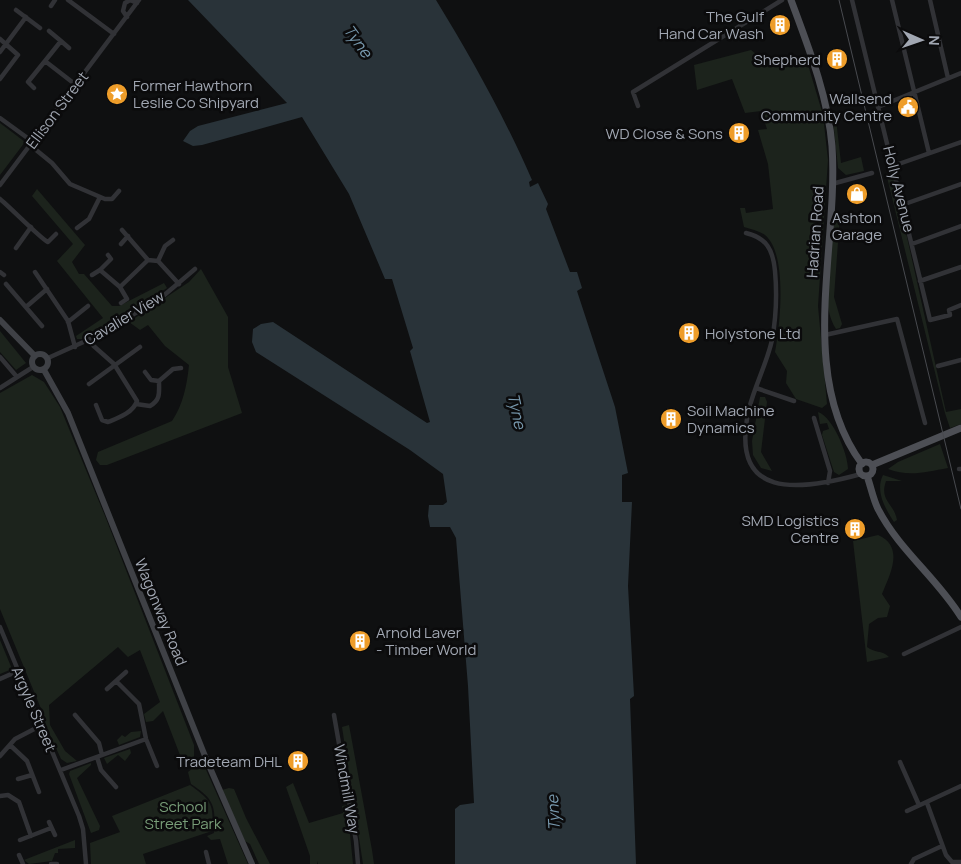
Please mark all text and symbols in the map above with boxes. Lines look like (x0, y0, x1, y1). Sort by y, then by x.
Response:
place label: The Gulf Hand Car Wash (659, 6, 765, 44)
building icon: The Gulf Hand Car Wash (768, 13, 792, 37)
north arrow (896, 15, 946, 65)
water label: Tyne (339, 20, 378, 63)
text: N (925, 35, 944, 46)
building icon: Shepherd (825, 47, 849, 71)
place label: Shepherd (754, 49, 821, 70)
street label: Ellison Street (21, 67, 93, 153)
place label: Former Hawthorn Leslie Co Shipyard (133, 75, 259, 113)
place icon: Former Hawthorn Leslie Co Shipyard (105, 82, 129, 106)
place label: Wallsend Community Centre (761, 88, 892, 126)
public building icon: Wallsend Community Centre (896, 95, 920, 119)
building icon: WD Close & Sons (727, 121, 751, 145)
place label: WD Close & Sons (606, 123, 723, 144)
street label: Holly Avenue (878, 144, 920, 235)
shop icon: Ashton Garage (845, 182, 869, 206)
street label: Hadrian Road (801, 185, 829, 279)
place label: Ashton Garage (832, 207, 882, 245)
street label: Cavalier View (80, 285, 169, 350)
building icon: Holystone Ltd (677, 321, 701, 345)
place label: Holystone Ltd (705, 323, 801, 344)
water label: Tyne (503, 391, 532, 432)
place label: Soil Machine Dynamics (687, 400, 775, 438)
building icon: Soil Machine Dynamics (659, 407, 683, 431)
place label: SMD Logistics Centre (742, 510, 839, 548)
building icon: SMD Logistics Centre (843, 517, 867, 541)
street label: Wagonway Road (130, 555, 192, 669)
place label: Arnold Laver - Timber World (376, 622, 476, 660)
building icon: Arnold Laver - Timber World (348, 629, 372, 653)
street label: Argyle Street (7, 663, 61, 755)
street label: Windmill Way (329, 743, 365, 835)
building icon: Tradeteam DHL (286, 749, 310, 773)
place label: Tradeteam DHL (176, 751, 282, 772)
water label: Tyne (541, 793, 565, 831)
park label: School Street Park (145, 796, 222, 834)

